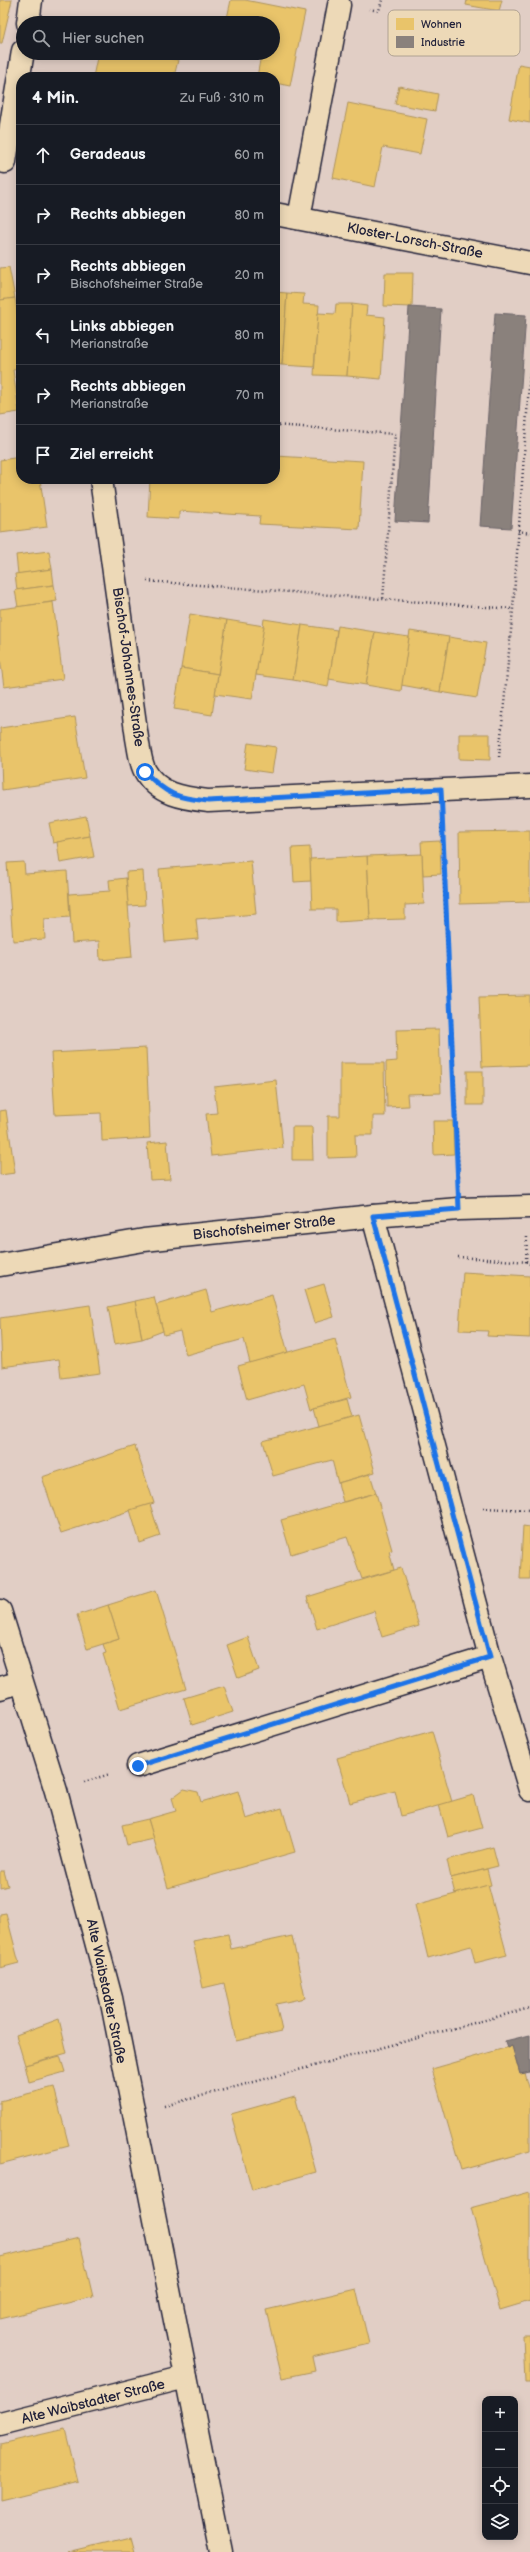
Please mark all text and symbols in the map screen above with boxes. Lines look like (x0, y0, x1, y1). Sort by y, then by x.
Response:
legend (388, 10, 520, 56)
search box (16, 16, 280, 60)
text: Wohnen (421, 18, 462, 31)
icon: search (30, 27, 52, 49)
text: Hier suchen (62, 29, 144, 48)
text: Industrie (421, 36, 465, 49)
text: 4 Min. (32, 88, 79, 108)
text: Zu Fuß · 310 m (180, 90, 264, 106)
icon: ahead (32, 144, 54, 166)
text: Geradeaus (70, 145, 146, 164)
text: 60 m (234, 147, 264, 163)
icon: right (32, 204, 54, 226)
text: Rechts abbiegen (70, 205, 186, 224)
text: 80 m (235, 207, 264, 223)
street label: Kloster-Lorsch-Straße (345, 219, 484, 262)
text: Rechts abbiegen (70, 257, 186, 276)
icon: right (32, 264, 54, 286)
text: 20 m (234, 267, 264, 283)
text: Bischofsheimer Straße (70, 276, 203, 292)
text: Links abbiegen (70, 317, 174, 336)
icon: left (32, 324, 54, 346)
text: 80 m (235, 327, 264, 343)
text: Merianstraße (70, 336, 149, 352)
text: Rechts abbiegen (70, 377, 186, 396)
icon: right (32, 384, 54, 406)
text: 70 m (236, 387, 264, 403)
text: Merianstraße (70, 396, 149, 412)
icon: arrive (32, 444, 54, 466)
text: Ziel erreicht (70, 445, 153, 464)
street label: Bischof-Johannes-Straße (109, 586, 148, 748)
route start (136, 763, 154, 781)
street label: Bischofsheimer Straße (192, 1212, 336, 1243)
route end (129, 1757, 147, 1775)
street label: Alte Waibstadter Straße (83, 1917, 130, 2065)
street label: Alte Waibstadter Straße (20, 2375, 167, 2428)
map controls (482, 2396, 518, 2540)
button: + (482, 2396, 518, 2432)
button: − (482, 2432, 518, 2468)
button: locate (482, 2468, 518, 2504)
button: layers (482, 2504, 518, 2540)

